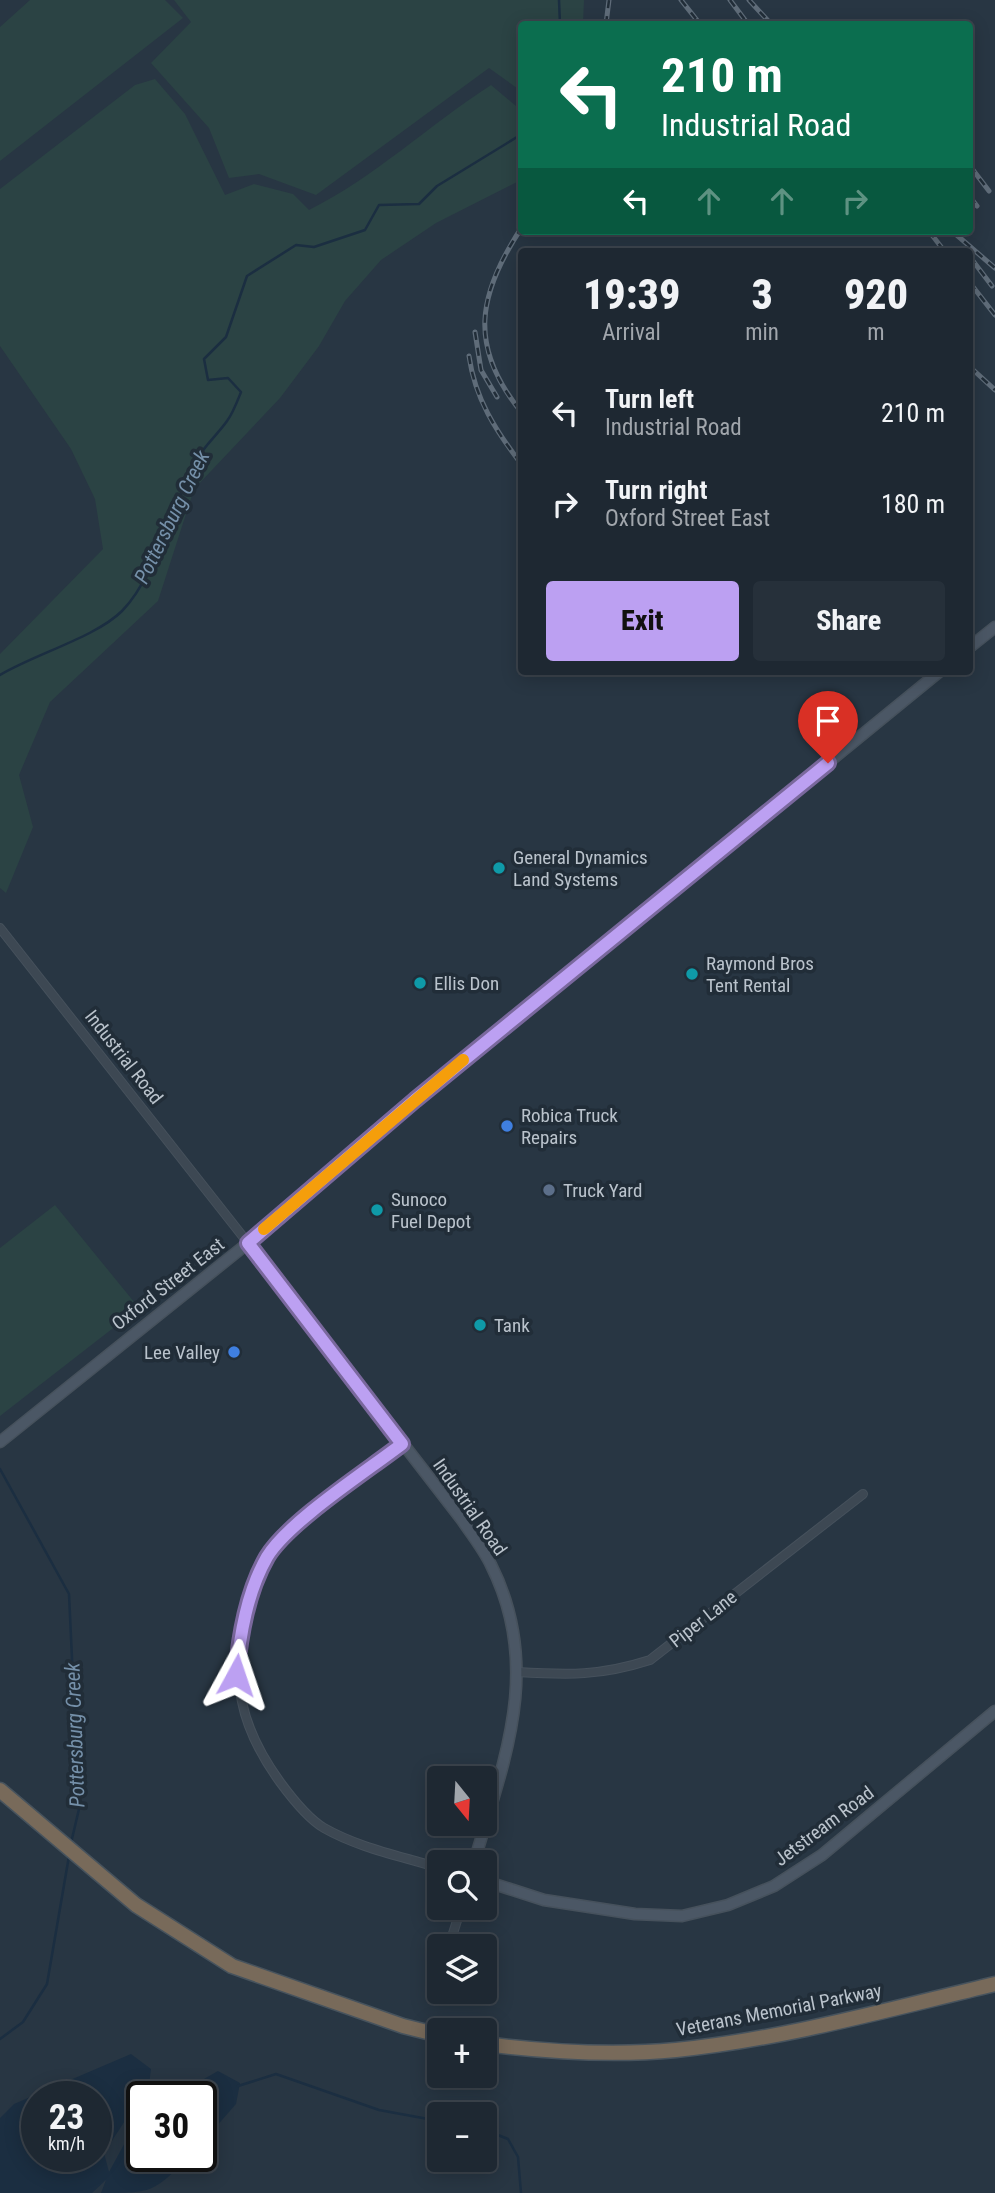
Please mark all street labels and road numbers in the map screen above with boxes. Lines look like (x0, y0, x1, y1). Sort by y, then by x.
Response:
street label: Industrial Road (80, 1005, 168, 1109)
street label: Oxford Street East (107, 1233, 229, 1335)
street label: Industrial Road (428, 1454, 512, 1560)
street label: Piper Lane (665, 1585, 742, 1653)
street label: Jetstream Road (770, 1781, 878, 1871)
street label: Veterans Memorial Parkway (674, 1979, 884, 2041)

